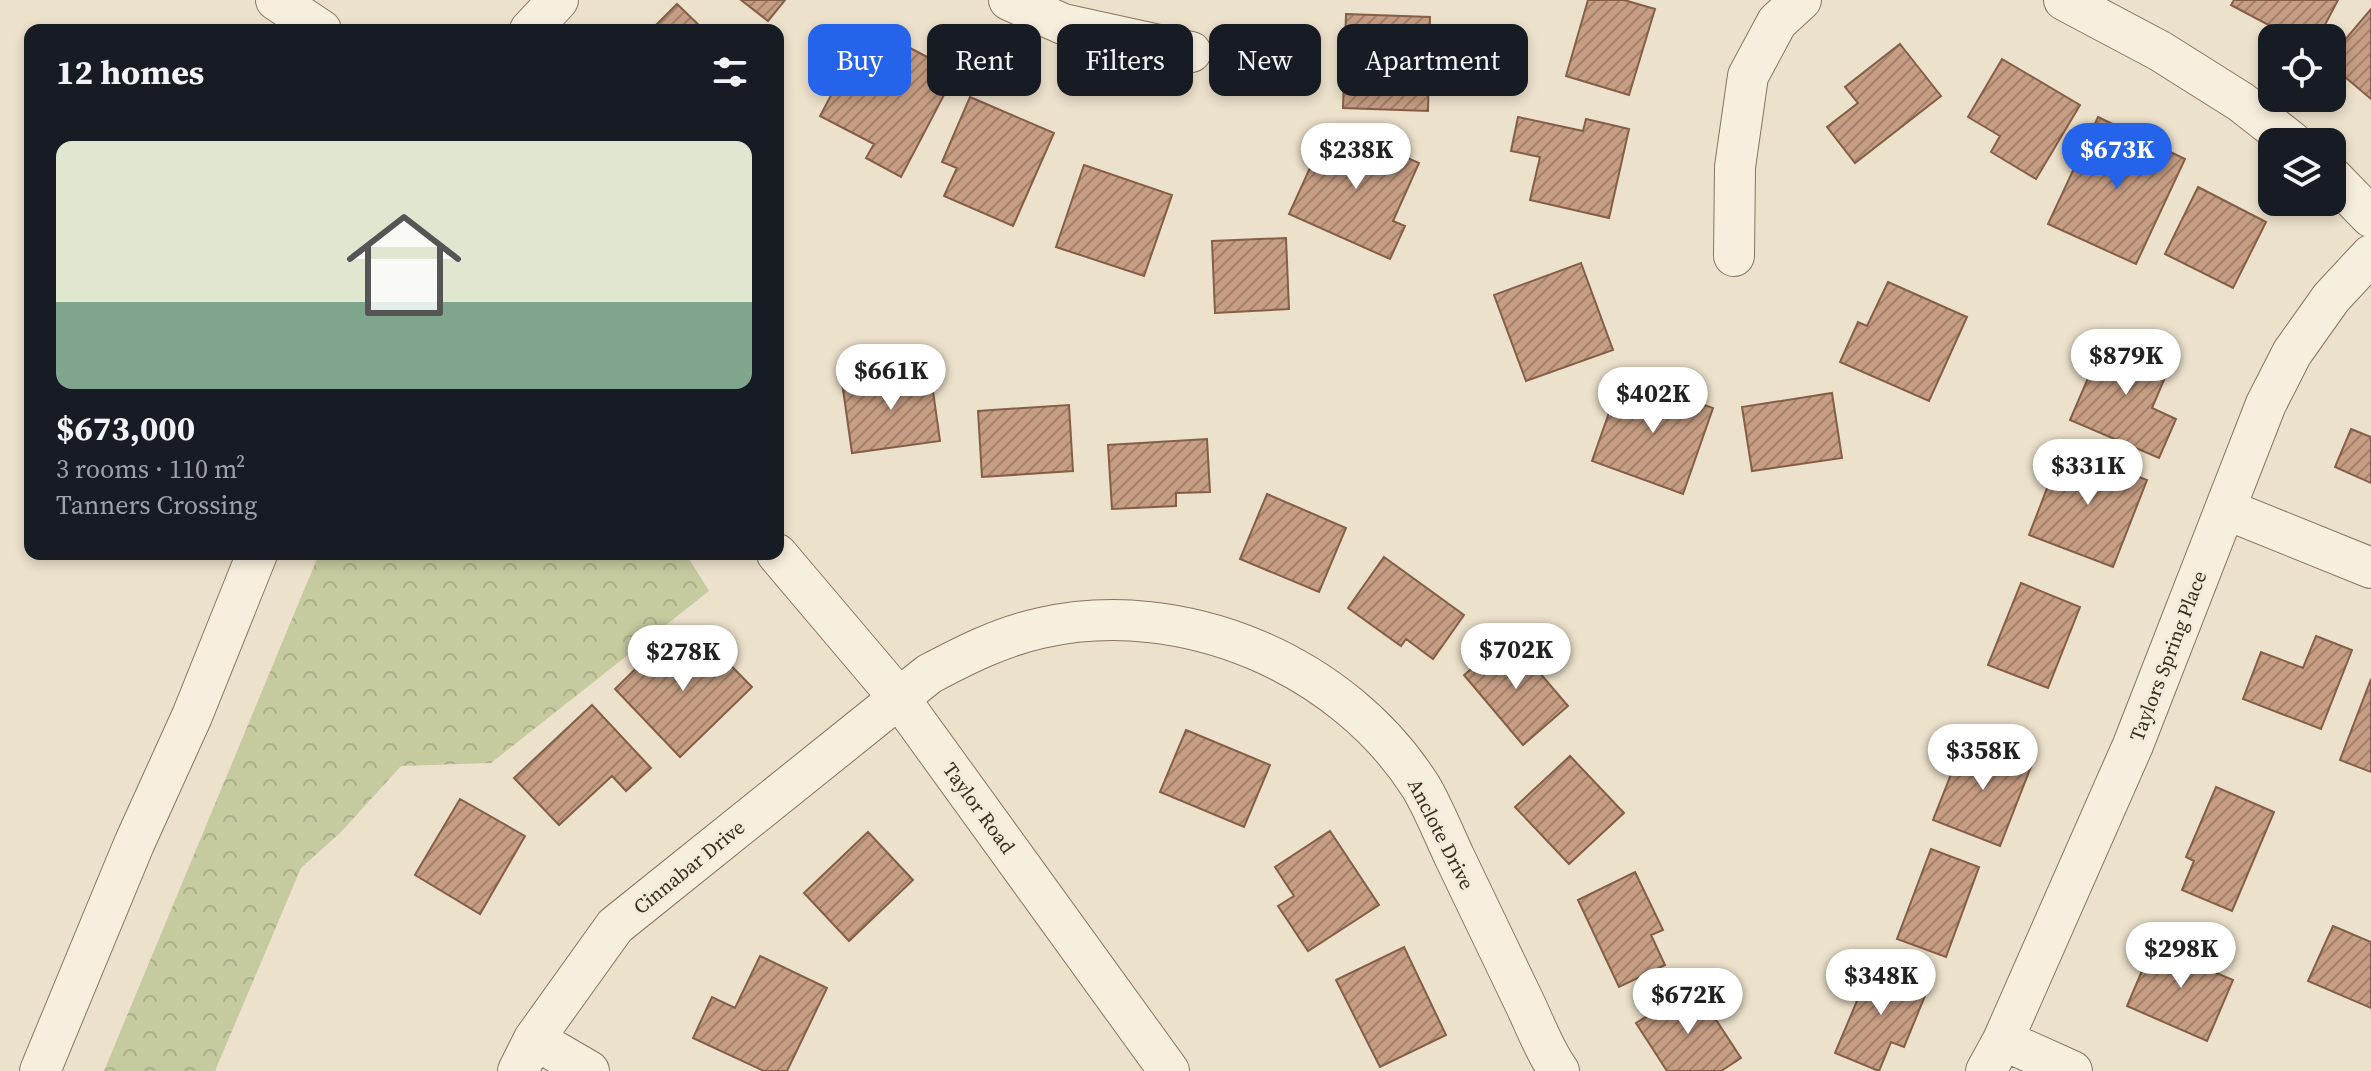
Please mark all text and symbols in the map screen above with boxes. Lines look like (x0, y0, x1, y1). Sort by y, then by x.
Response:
chip: Buy (808, 24, 911, 96)
chip: Rent (927, 24, 1041, 96)
chip: Filters (1057, 24, 1193, 96)
chip: New (1209, 24, 1321, 96)
chip: Apartment (1337, 24, 1528, 96)
map controls (2258, 24, 2346, 216)
button: locate (2258, 24, 2346, 112)
text: 12 homes (56, 49, 204, 95)
icon: filters (708, 50, 752, 94)
pin: $238K (1300, 123, 1412, 191)
pin: $673K (2061, 123, 2173, 191)
button: layers (2258, 128, 2346, 216)
text: $238K (1319, 131, 1393, 167)
text: $673K (2080, 131, 2154, 167)
icon: home (332, 193, 476, 337)
pin: $879K (2070, 329, 2182, 397)
text: $879K (2089, 337, 2163, 373)
pin: $661K (835, 344, 947, 412)
text: $661K (854, 352, 928, 388)
pin: $402K (1597, 367, 1709, 435)
text: $402K (1616, 375, 1690, 411)
text: $673,000 (56, 405, 195, 451)
pin: $331K (2032, 439, 2144, 507)
text: $331K (2051, 447, 2125, 483)
text: 3 rooms · 110 m² (56, 451, 245, 487)
text: Tanners Crossing (56, 487, 258, 523)
street label: Taylors Spring Place (2123, 567, 2213, 745)
pin: $702K (1460, 623, 1572, 691)
pin: $278K (627, 625, 739, 693)
text: $702K (1479, 631, 1553, 667)
text: $278K (646, 633, 720, 669)
pin: $358K (1927, 724, 2039, 792)
text: $358K (1946, 732, 2020, 768)
street label: Taylor Road (936, 757, 1022, 860)
street label: Anclote Drive (1401, 774, 1481, 894)
street label: Cinnabar Drive (627, 813, 751, 921)
pin: $298K (2125, 922, 2237, 990)
text: $298K (2144, 930, 2218, 966)
pin: $348K (1825, 949, 1937, 1017)
text: $348K (1844, 957, 1918, 993)
pin: $672K (1632, 968, 1744, 1036)
text: $672K (1651, 976, 1725, 1012)

